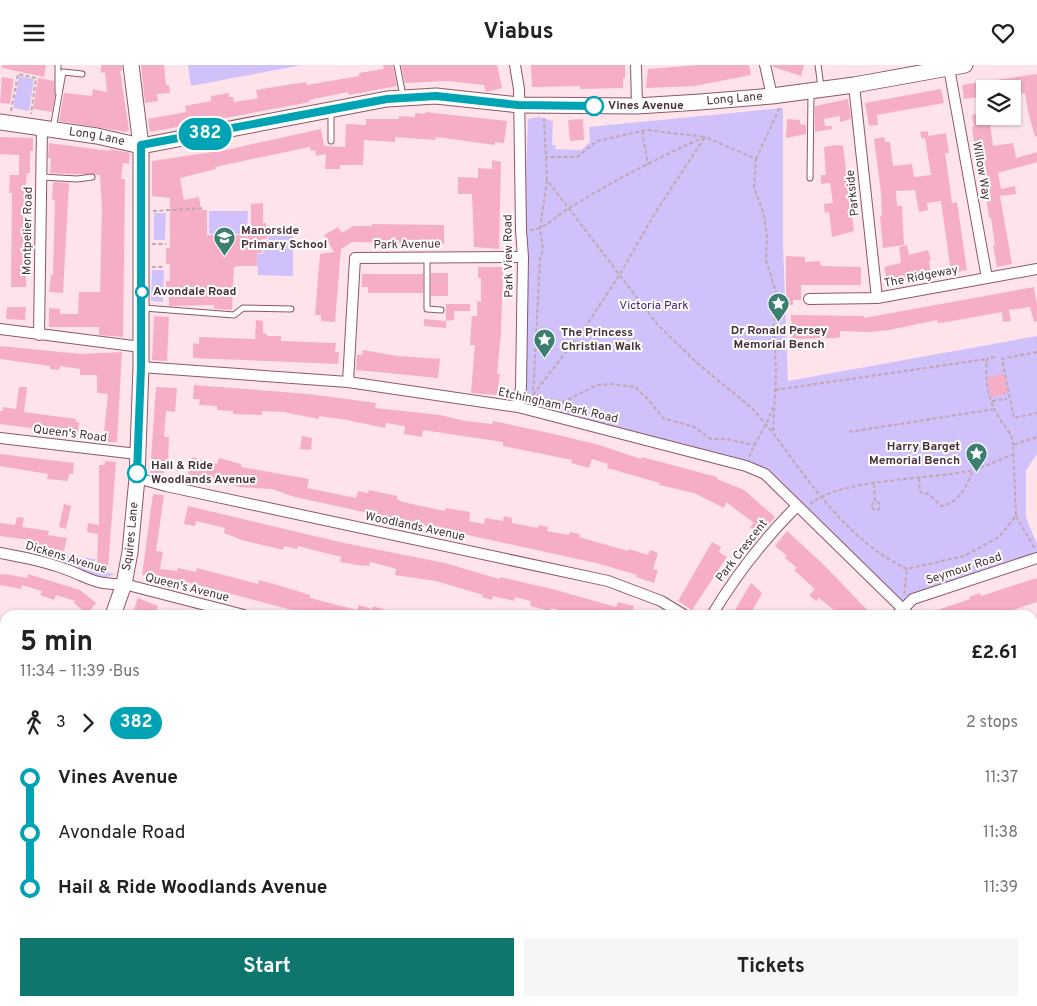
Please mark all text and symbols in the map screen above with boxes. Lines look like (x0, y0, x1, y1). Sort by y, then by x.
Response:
icon: menu (20, 19, 48, 47)
text: Viabus (483, 19, 554, 46)
icon: heart (989, 19, 1017, 47)
map controls (976, 80, 1021, 125)
button: layers (976, 80, 1021, 125)
street label: Long Lane (706, 89, 763, 109)
marker: Vines Avenue (584, 96, 604, 116)
place label: Vines Avenue (608, 98, 684, 114)
line badge: 382 (176, 118, 234, 150)
text: 382 (189, 122, 221, 145)
street label: Long Lane (68, 124, 126, 150)
street label: Willow Way (968, 140, 994, 202)
street label: Parkside (843, 169, 863, 217)
street label: Montpelier Road (19, 187, 37, 275)
street label: Park View Road (500, 214, 518, 298)
place label: Manorside Primary School (241, 223, 327, 253)
school or university icon: Manorside Primary School (213, 226, 237, 257)
street label: Park Avenue (373, 236, 441, 254)
street label: The Ridgeway (883, 262, 959, 292)
place label: Avondale Road (153, 284, 237, 300)
marker: Avondale Road (135, 285, 149, 299)
place icon: Dr Ronald Persey Memorial Bench (767, 292, 791, 323)
park label: Victoria Park (619, 298, 689, 314)
place label: Dr Ronald Persey Memorial Bench (731, 323, 827, 353)
place label: The Princess Christian Walk (561, 325, 641, 355)
place icon: The Princess Christian Walk (533, 328, 557, 359)
street label: Etchingham Park Road (496, 384, 620, 428)
street label: Queen's Road (32, 422, 108, 446)
place label: Harry Barget Memorial Bench (869, 439, 960, 469)
place icon: Harry Barget Memorial Bench (964, 442, 988, 473)
place label: Hail & Ride Woodlands Avenue (151, 458, 256, 488)
marker: Hail & Ride Woodlands Avenue (127, 463, 147, 483)
street label: Squires Lane (119, 501, 143, 572)
street label: Woodlands Avenue (364, 509, 466, 545)
street label: Park Crescent (712, 516, 772, 586)
street label: Dickens Avenue (23, 538, 109, 578)
street label: Seymour Road (924, 549, 1004, 589)
street label: Queen's Avenue (143, 570, 231, 606)
text: 5 min (20, 625, 93, 661)
text: £2.61 (971, 641, 1018, 665)
text: 11:34 – 11:39 · Bus (20, 662, 140, 682)
icon: walk (20, 709, 48, 737)
icon: forward (74, 709, 102, 737)
text: 382 (120, 711, 152, 734)
text: 3 (56, 713, 66, 733)
text: 2 stops (966, 713, 1018, 733)
text: Vines Avenue (58, 766, 178, 790)
text: 11:37 (985, 768, 1018, 788)
text: Avondale Road (58, 821, 185, 845)
text: 11:38 (983, 823, 1018, 843)
text: Hail & Ride Woodlands Avenue (58, 876, 327, 900)
text: 11:39 (984, 878, 1018, 898)
button: Start (20, 938, 514, 996)
button: Tickets (524, 938, 1018, 996)

